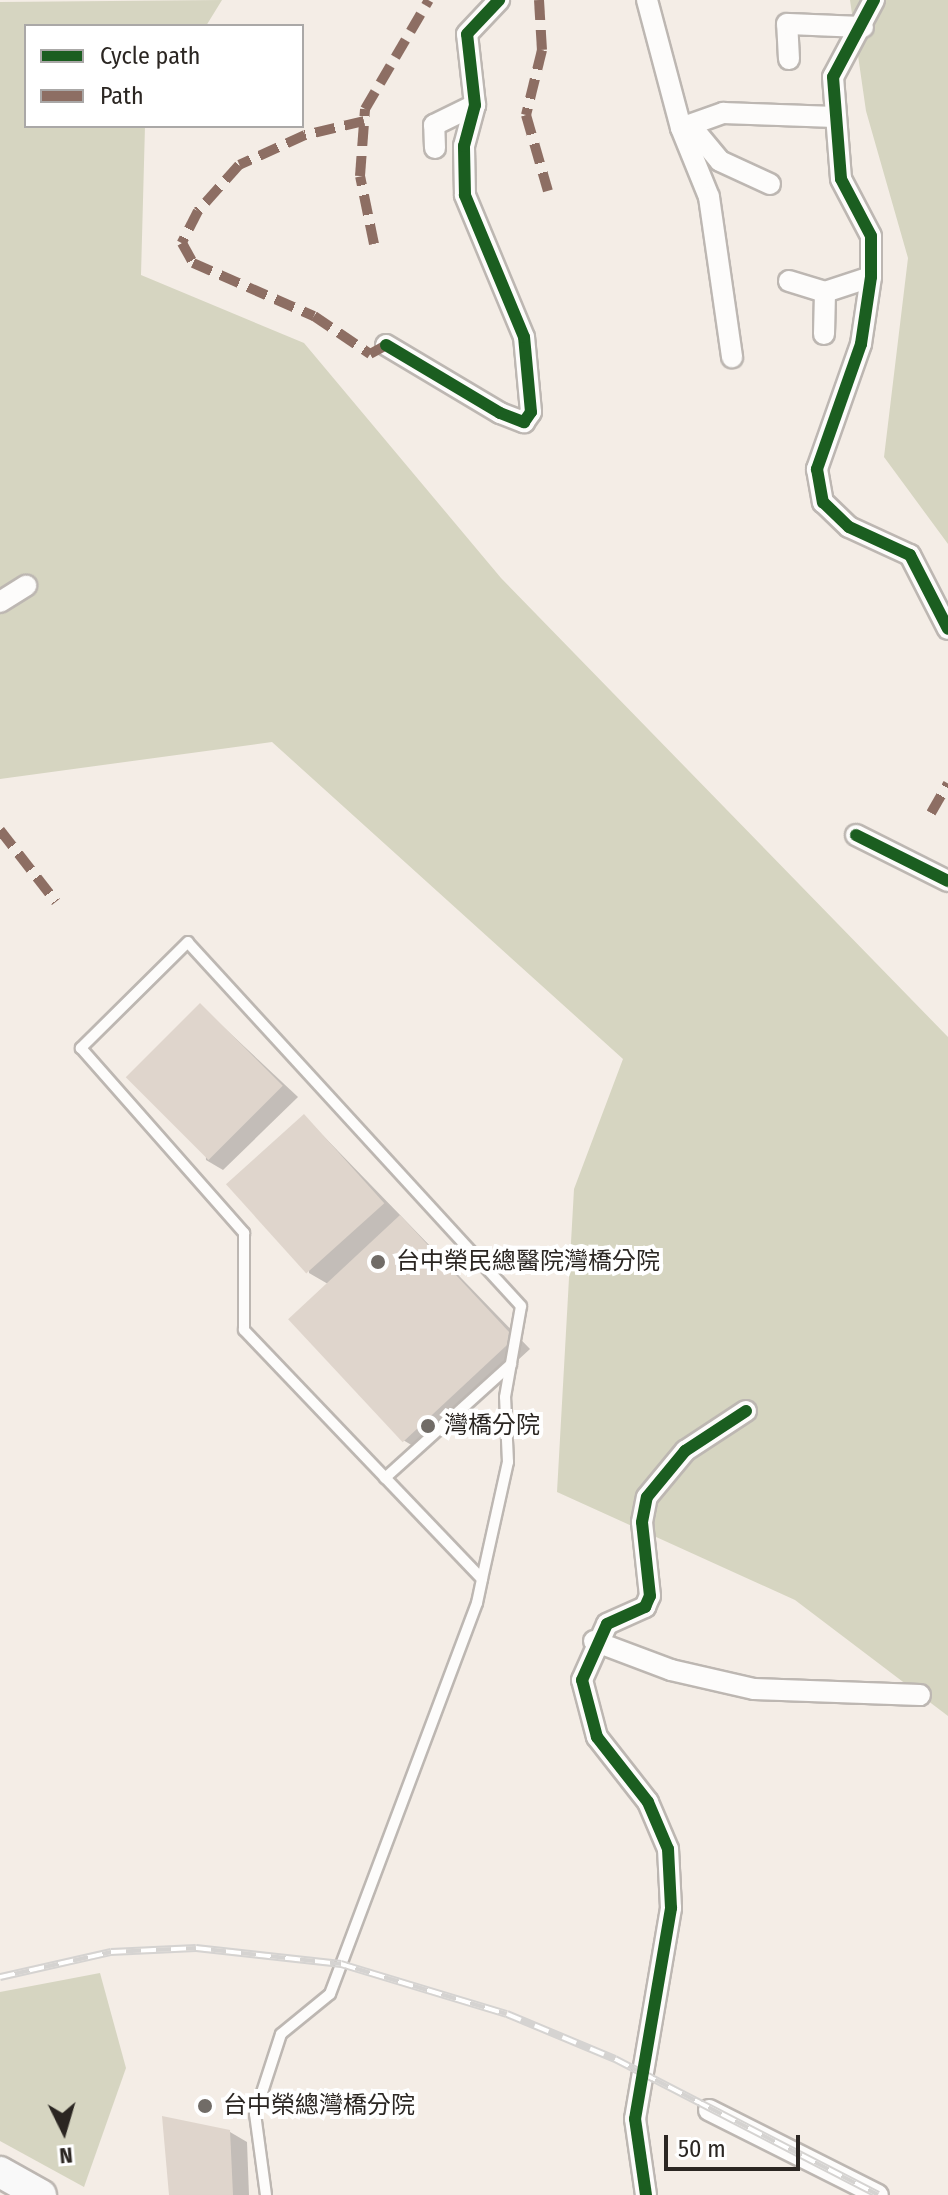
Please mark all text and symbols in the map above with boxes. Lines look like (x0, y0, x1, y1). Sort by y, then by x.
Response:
legend (24, 24, 304, 128)
text: Cycle path (100, 42, 200, 70)
text: Path (100, 82, 144, 110)
place label: 台中榮民總醫院灣橋分院 (396, 1248, 660, 1276)
marker: 台中榮民總醫院灣橋分院 (367, 1251, 389, 1273)
place label: 灣橋分院 (444, 1412, 540, 1440)
marker: 灣橋分院 (419, 1417, 437, 1435)
north arrow (24, 2091, 104, 2171)
place label: 台中榮總灣橋分院 (223, 2092, 415, 2120)
marker: 台中榮總灣橋分院 (194, 2095, 216, 2117)
scale bar (668, 2119, 804, 2169)
text: 50 m (678, 2135, 726, 2163)
text: N (58, 2141, 74, 2169)

